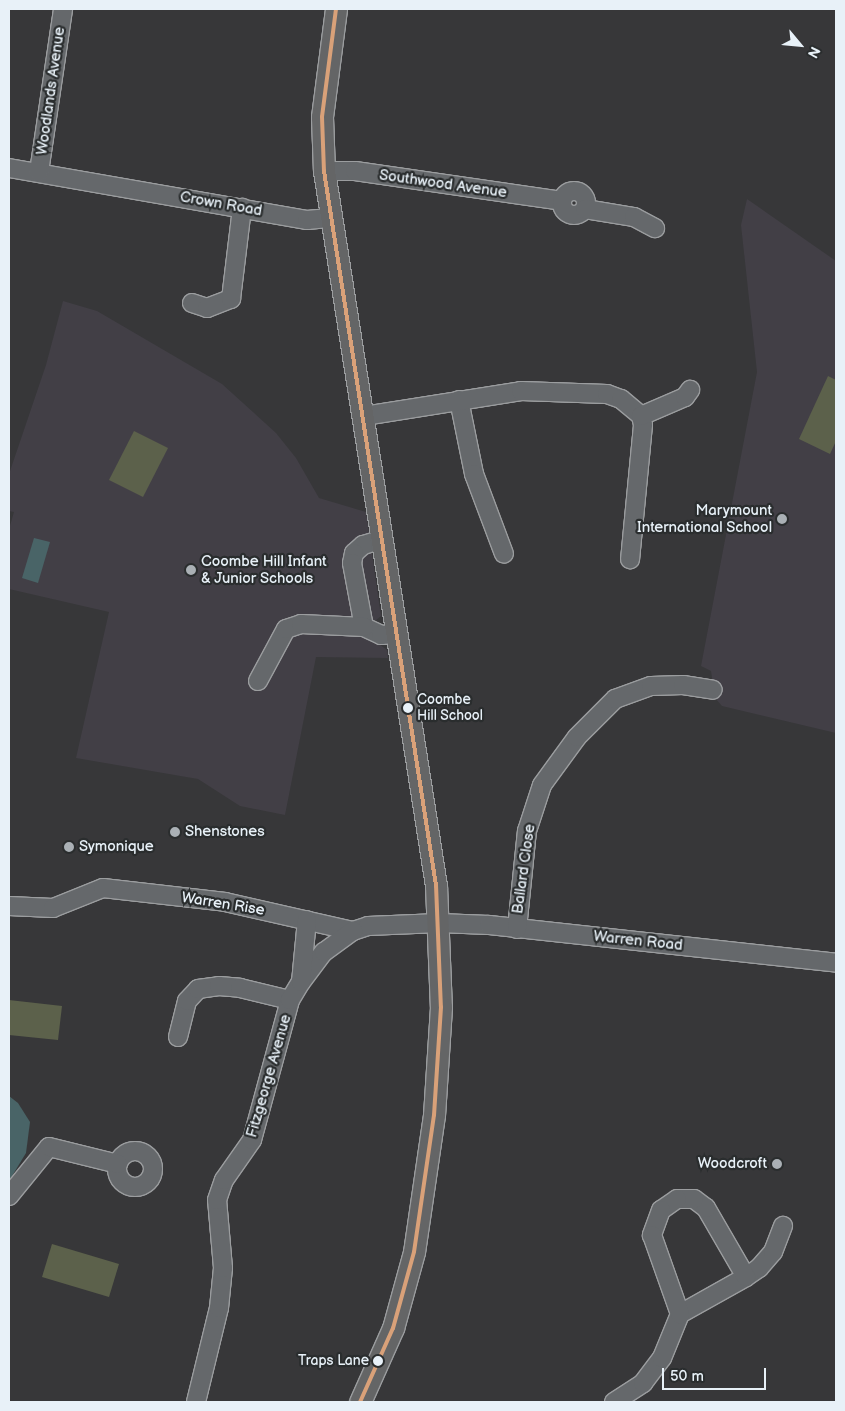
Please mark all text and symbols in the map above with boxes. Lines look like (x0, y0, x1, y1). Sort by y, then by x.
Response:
north arrow (775, 20, 825, 70)
street label: Woodlands Avenue (33, 26, 69, 156)
text: N (804, 44, 824, 61)
street label: Southwood Avenue (378, 166, 508, 202)
street label: Crown Road (179, 188, 263, 220)
place label: Marymount International School (637, 501, 772, 536)
marker: Marymount International School (776, 513, 788, 525)
place label: Coombe Hill Infant & Junior Schools (201, 552, 327, 587)
marker: Coombe Hill Infant & Junior Schools (185, 564, 197, 576)
place label: Coombe Hill School (417, 692, 483, 724)
marker: Coombe Hill School (403, 703, 413, 713)
place label: Shenstones (185, 823, 265, 841)
street label: Ballard Close (509, 823, 539, 915)
marker: Shenstones (169, 826, 181, 838)
place label: Symonique (79, 838, 154, 856)
marker: Symonique (63, 841, 75, 853)
street label: Warren Rise (180, 889, 266, 919)
street label: Warren Road (593, 927, 683, 955)
street label: Fitzgeorge Avenue (243, 1012, 295, 1140)
place label: Woodcroft (698, 1155, 767, 1173)
marker: Woodcroft (771, 1158, 783, 1170)
place label: Traps Lane (298, 1353, 369, 1369)
marker: Traps Lane (373, 1356, 383, 1366)
scale bar (665, 1358, 769, 1390)
text: 50 m (670, 1367, 704, 1386)

